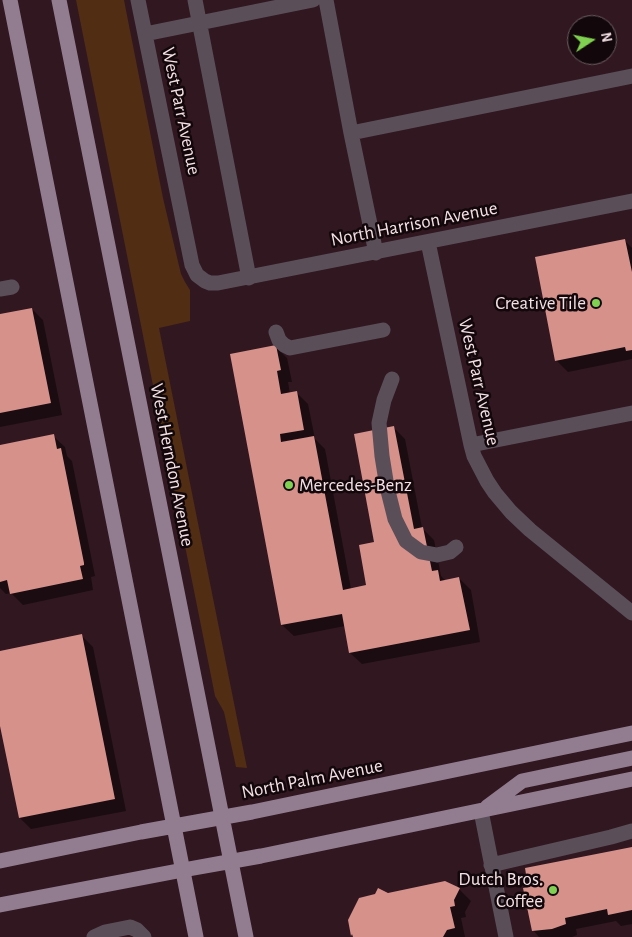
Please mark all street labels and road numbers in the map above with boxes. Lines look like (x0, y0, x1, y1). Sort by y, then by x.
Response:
street label: West Parr Avenue (156, 45, 206, 177)
street label: North Harrison Avenue (329, 197, 499, 251)
street label: West Parr Avenue (453, 316, 505, 448)
street label: West Herndon Avenue (145, 381, 199, 549)
street label: North Palm Avenue (239, 754, 385, 804)

